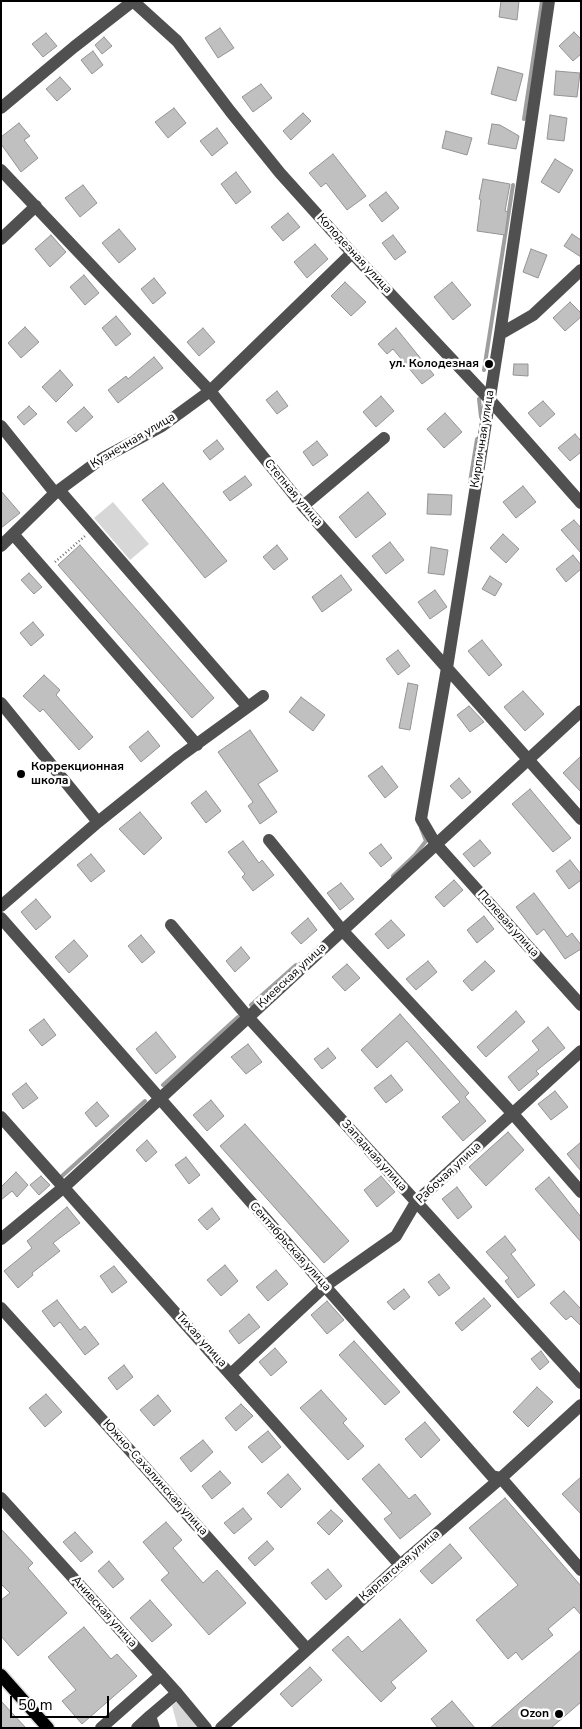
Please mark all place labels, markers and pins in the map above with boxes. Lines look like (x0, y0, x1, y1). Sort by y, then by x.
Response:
place label: ул. Колодезная (389, 357, 479, 371)
marker: ул. Колодезная (483, 358, 495, 370)
place label: Коррекционная школа (31, 760, 124, 788)
marker: Коррекционная школа (15, 768, 27, 780)
place label: Ozon (520, 1707, 549, 1721)
marker: Ozon (553, 1708, 565, 1720)

